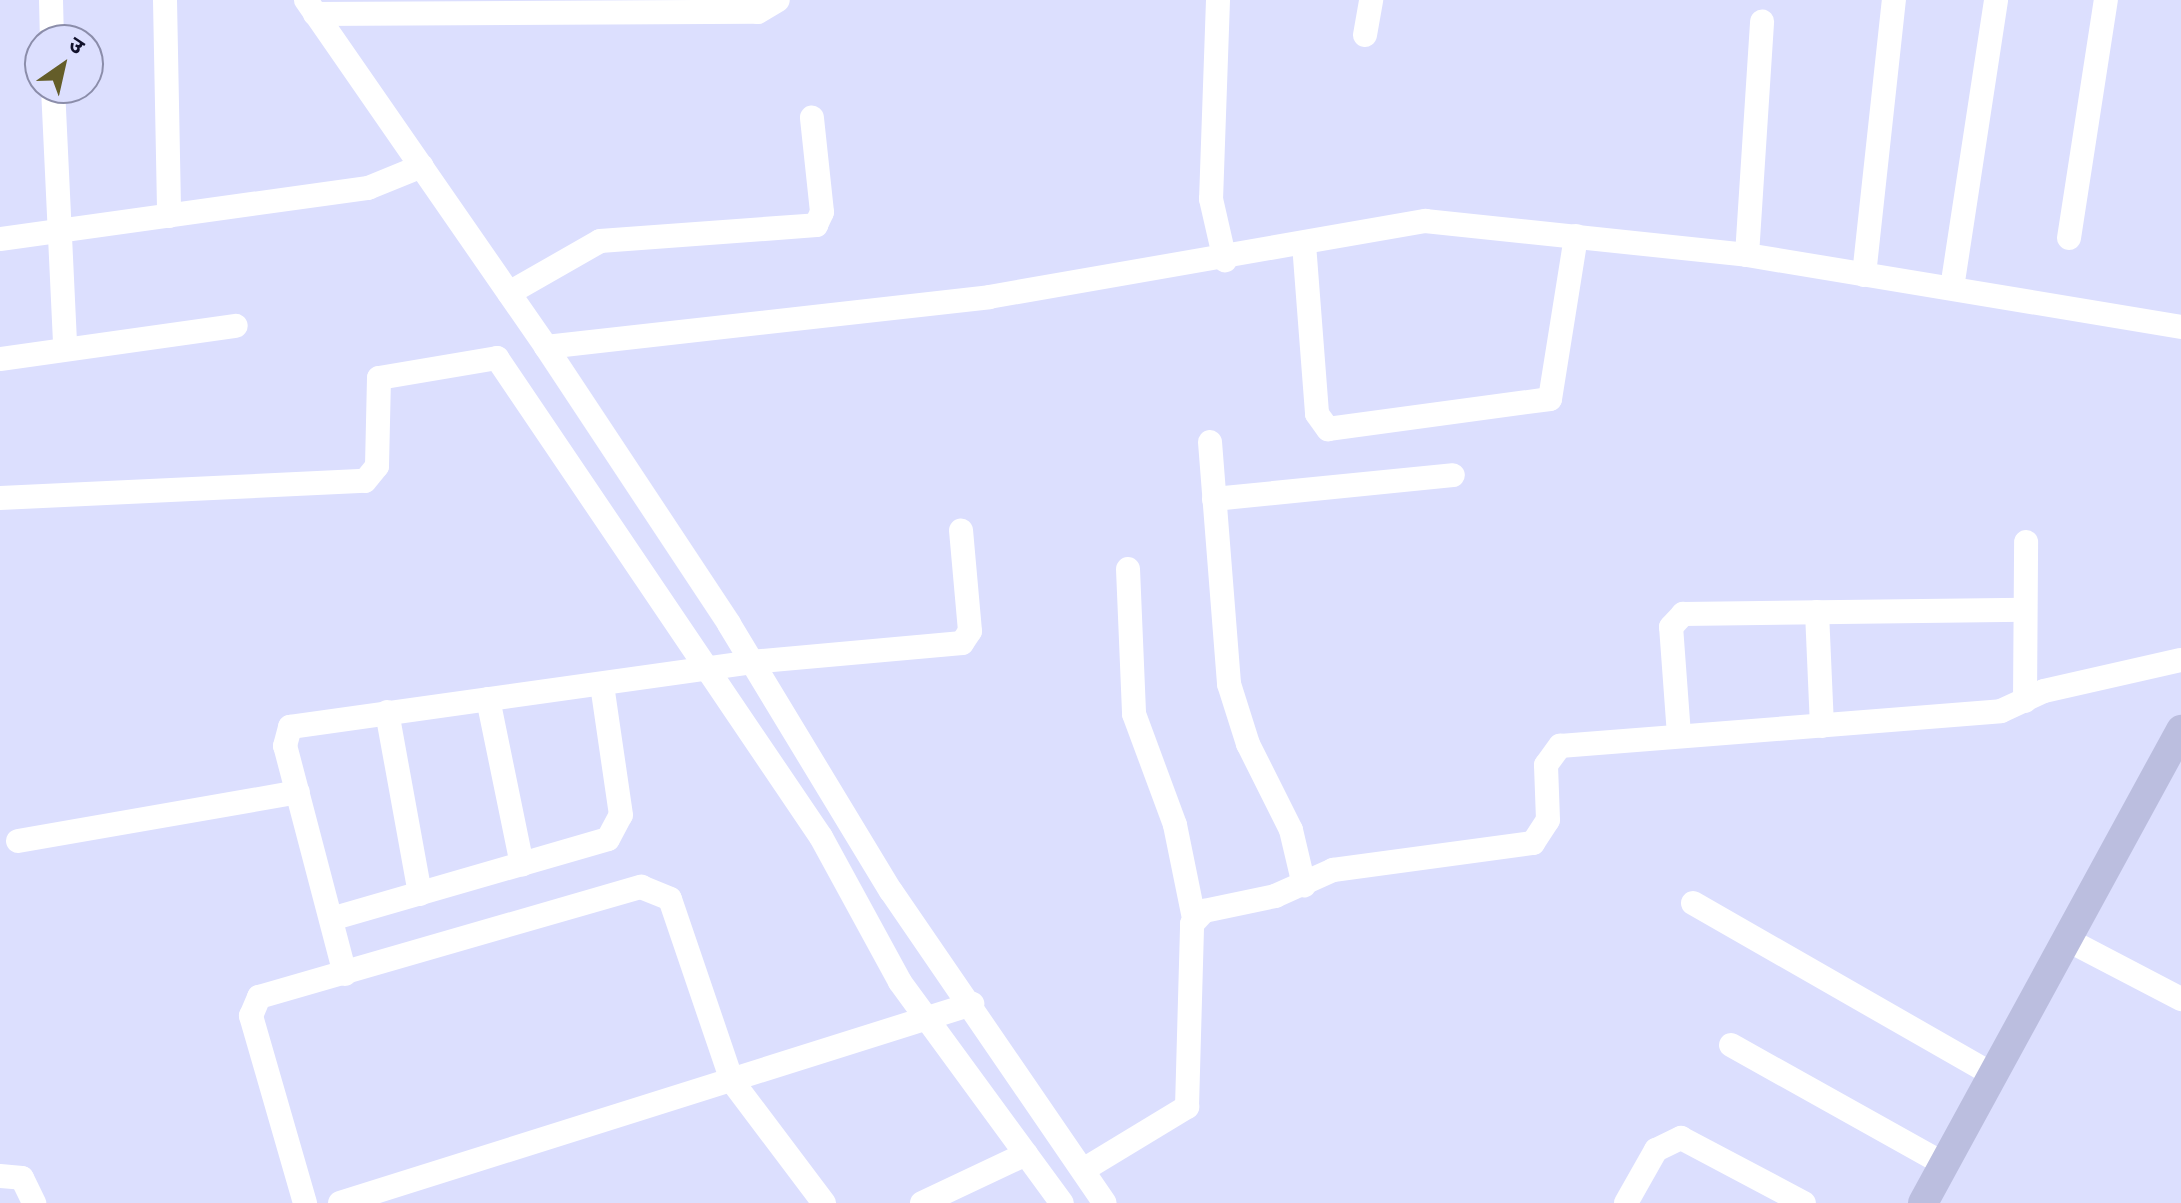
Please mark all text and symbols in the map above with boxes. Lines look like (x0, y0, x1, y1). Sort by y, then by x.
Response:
north arrow (24, 24, 104, 104)
text: उ (64, 31, 89, 60)

